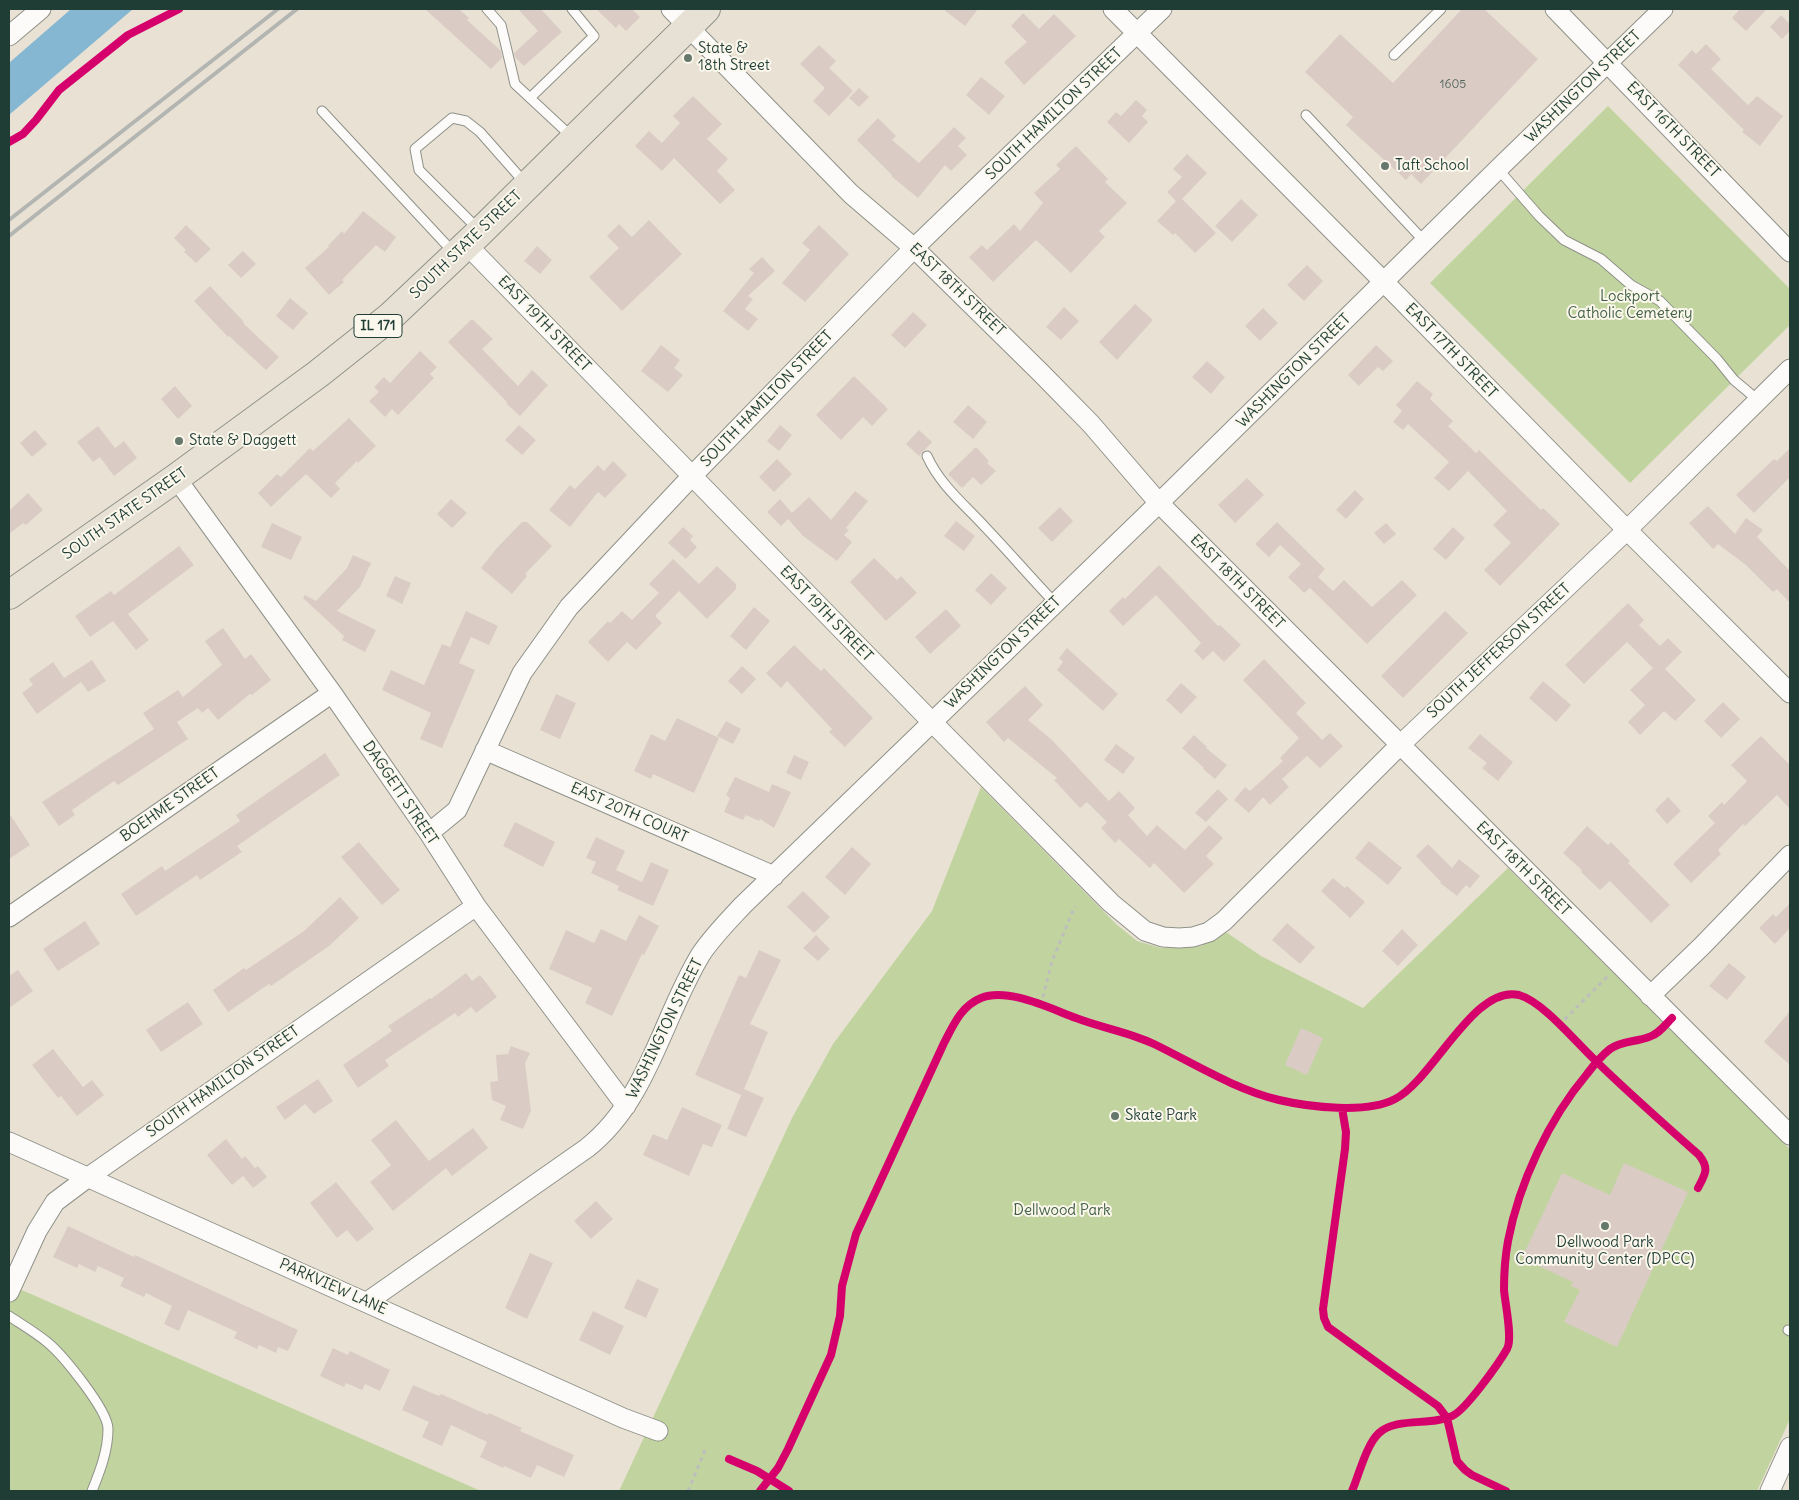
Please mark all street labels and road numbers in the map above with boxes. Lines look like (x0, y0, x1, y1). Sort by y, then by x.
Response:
street label: WASHINGTON STREET (1521, 27, 1645, 147)
street label: SOUTH HAMILTON STREET (982, 44, 1126, 184)
street label: EAST 16TH STREET (1623, 78, 1723, 182)
street label: SOUTH STATE STREET (406, 187, 526, 303)
street label: EAST 18TH STREET (905, 240, 1009, 340)
street label: EAST 19TH STREET (494, 272, 594, 376)
street label: EAST 17TH STREET (1401, 300, 1501, 402)
street label: WASHINGTON STREET (1233, 310, 1355, 432)
road number: IL 171 (354, 314, 402, 338)
street label: SOUTH HAMILTON STREET (697, 327, 837, 471)
street label: SOUTH STATE STREET (59, 464, 191, 564)
street label: EAST 18TH STREET (1186, 531, 1288, 633)
street label: EAST 19TH STREET (776, 562, 876, 666)
street label: SOUTH JEFFERSON STREET (1424, 580, 1574, 722)
street label: WASHINGTON STREET (941, 593, 1065, 713)
street label: DAGGETT STREET (359, 738, 441, 848)
street label: BOEHME STREET (117, 764, 223, 846)
street label: EAST 20TH COURT (568, 779, 690, 847)
street label: EAST 18TH STREET (1472, 818, 1574, 920)
street label: WASHINGTON STREET (623, 956, 707, 1102)
street label: SOUTH HAMILTON STREET (143, 1022, 303, 1142)
street label: PARKVIEW LANE (276, 1255, 390, 1319)

